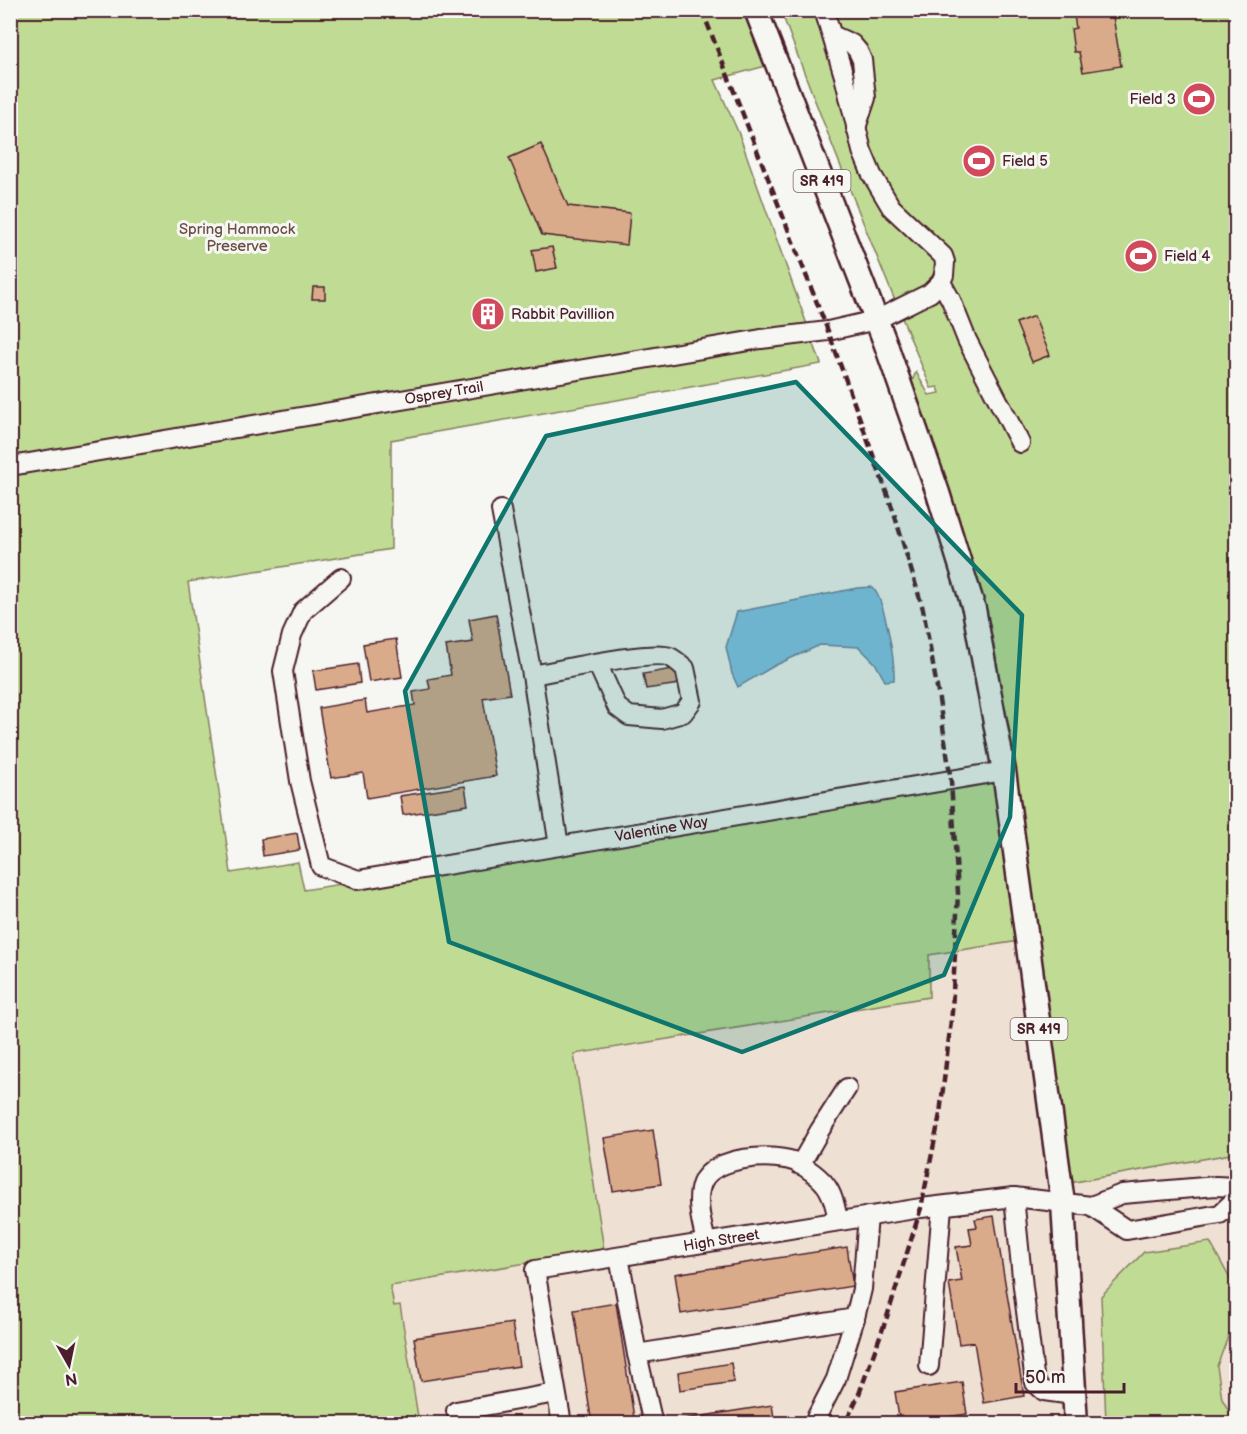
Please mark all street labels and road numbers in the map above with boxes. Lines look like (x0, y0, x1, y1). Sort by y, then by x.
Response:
road number: SR 419 (794, 170, 850, 192)
street label: Osprey Trail (403, 377, 485, 409)
street label: Valentine Way (613, 812, 710, 847)
road number: SR 419 (1010, 1018, 1068, 1040)
street label: High Street (682, 1225, 761, 1256)

